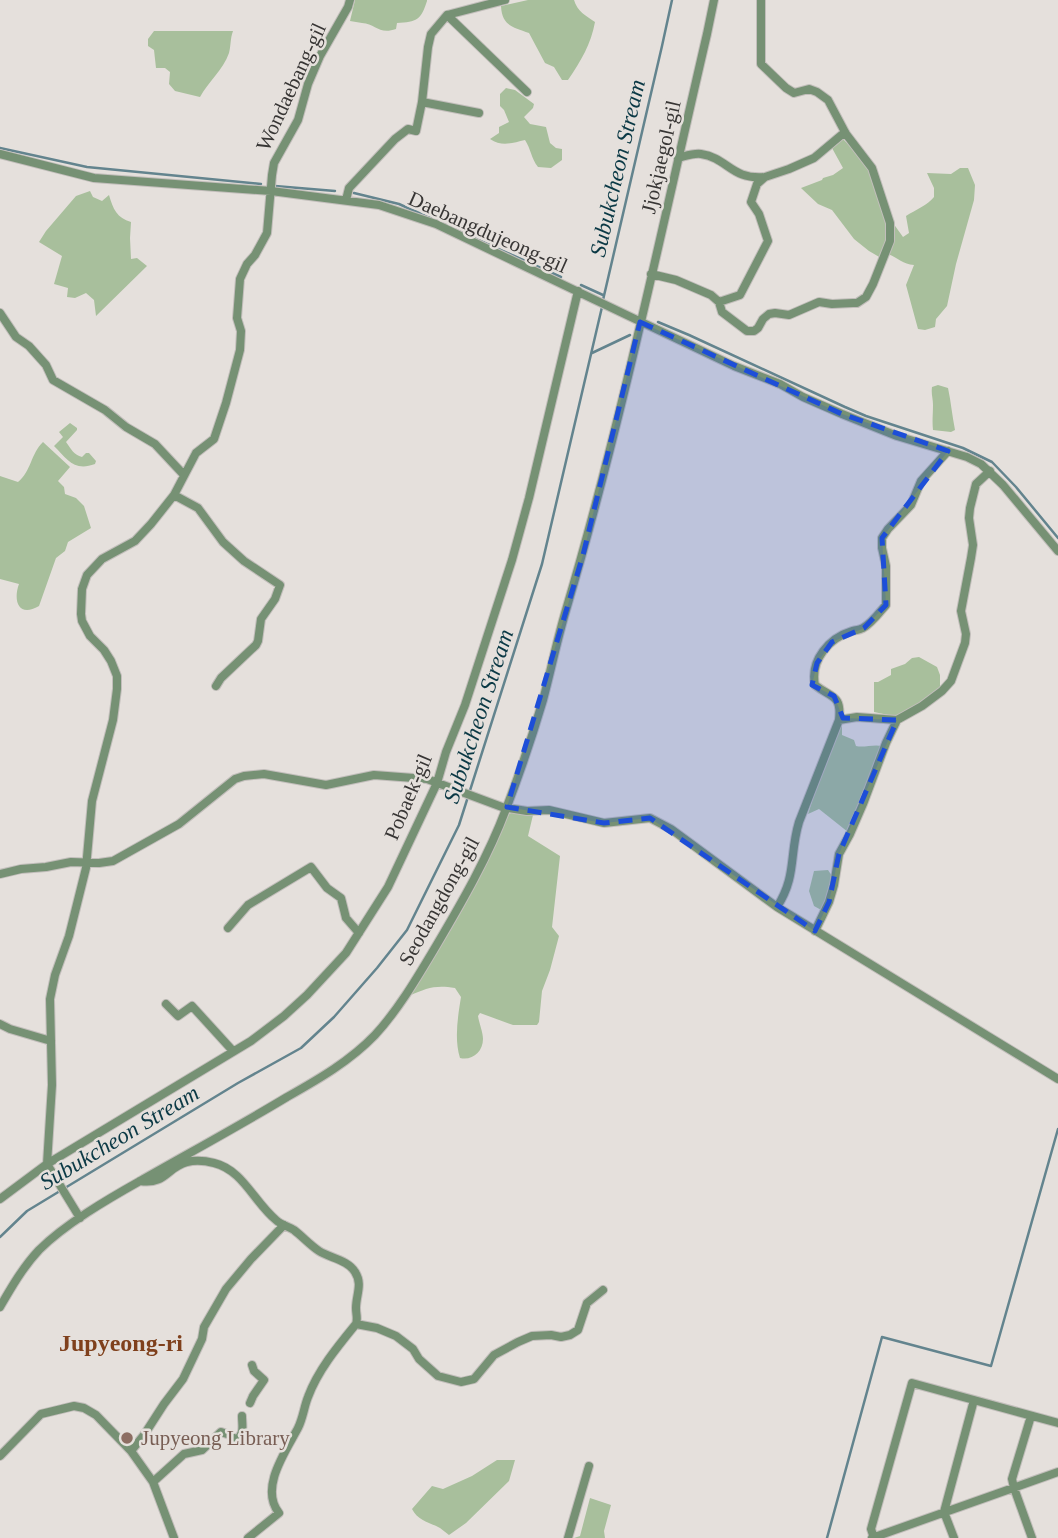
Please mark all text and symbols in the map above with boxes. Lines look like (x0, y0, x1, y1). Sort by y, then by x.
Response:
street label: Wondaebang-gil (251, 19, 331, 155)
water label: Subukcheon Stream (585, 77, 650, 259)
street label: Jjokjaegol-gil (636, 98, 686, 216)
street label: Daebangdujeong-gil (405, 186, 571, 278)
water label: Subukcheon Stream (439, 626, 518, 806)
street label: Pobaek-gil (379, 750, 437, 844)
street label: Seodangdong-gil (394, 832, 484, 970)
water label: Subukcheon Stream (35, 1080, 203, 1195)
district label: Jupyeong-ri (59, 1330, 183, 1356)
place label: Jupyeong Library (141, 1426, 290, 1450)
marker: Jupyeong Library (119, 1430, 135, 1446)

